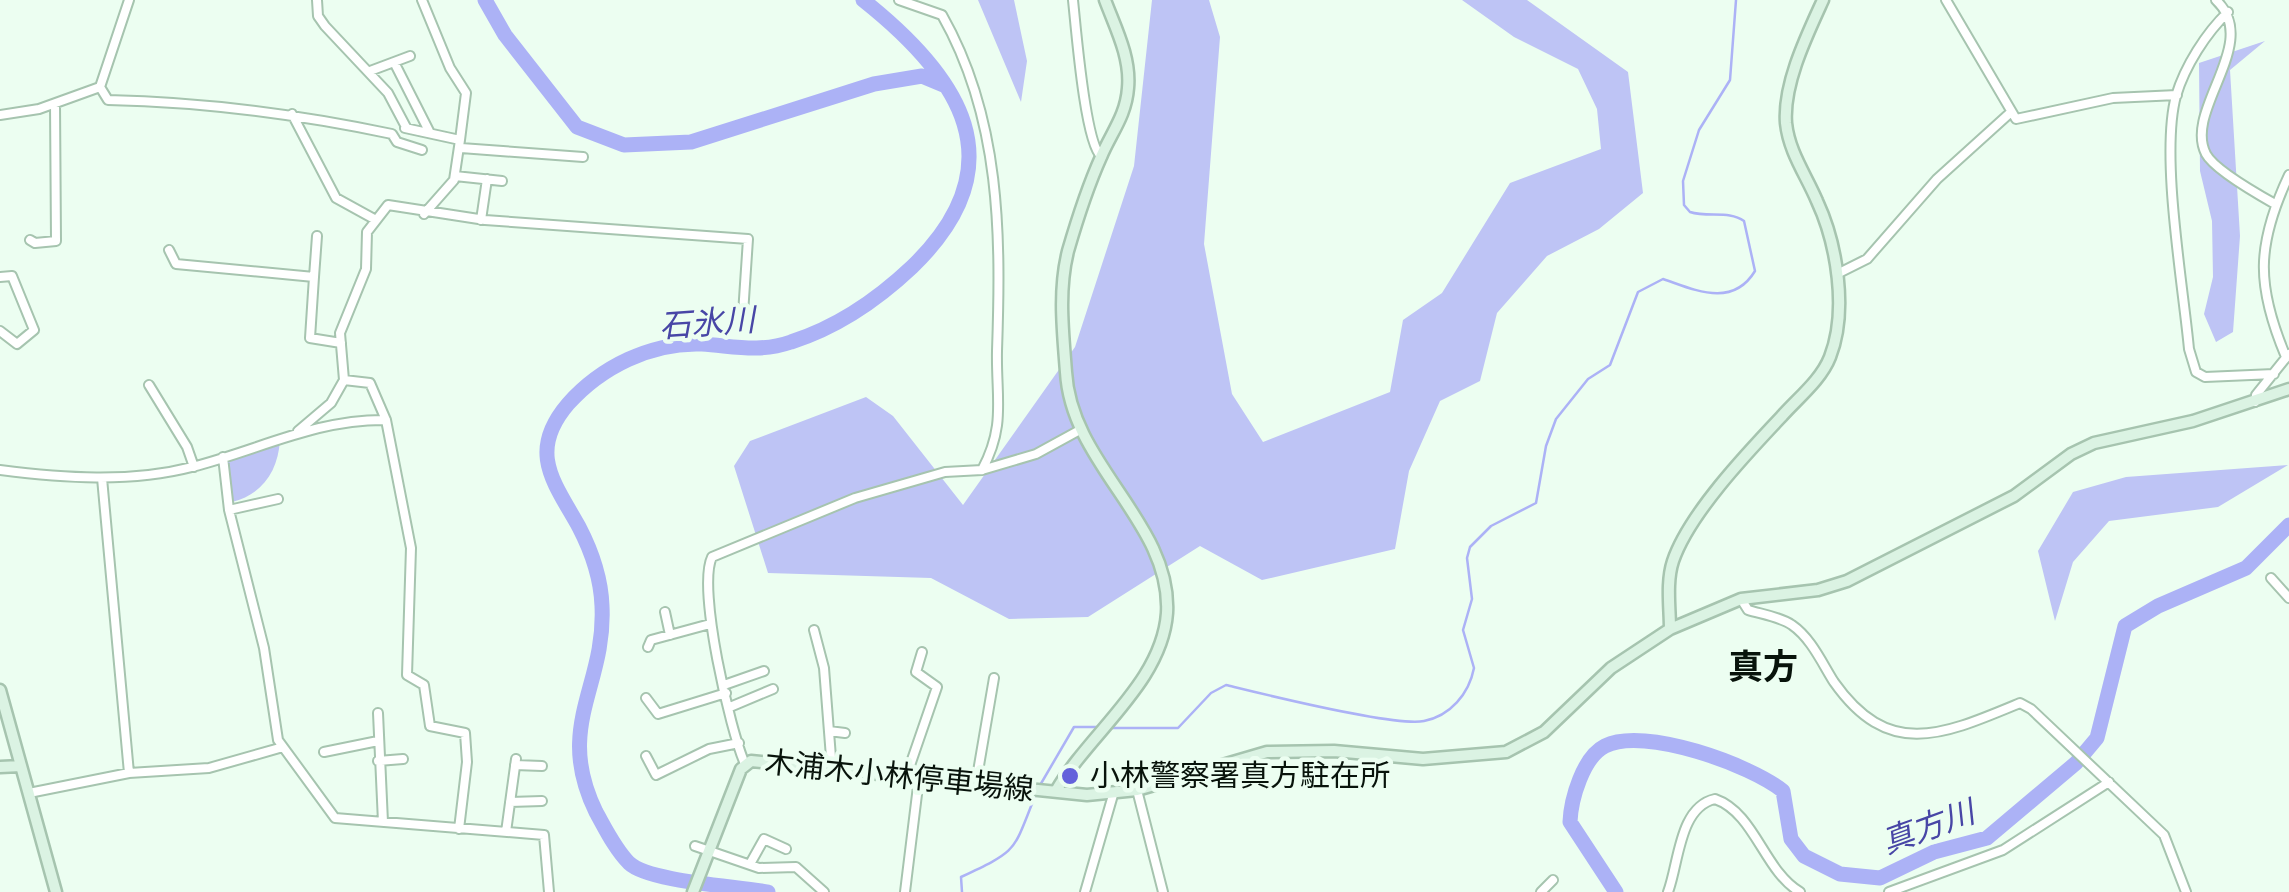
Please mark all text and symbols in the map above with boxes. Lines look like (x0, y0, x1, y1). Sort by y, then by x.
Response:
water label: 石氷川 (658, 296, 759, 348)
district label: 真方 (1728, 642, 1798, 691)
street label: 木浦木小林停車場線 (763, 740, 1036, 811)
place label: 小林警察署真方駐在所 (1090, 754, 1390, 797)
marker: 小林警察署真方駐在所 (1059, 765, 1081, 787)
water label: 真方川 (1875, 788, 1983, 864)

